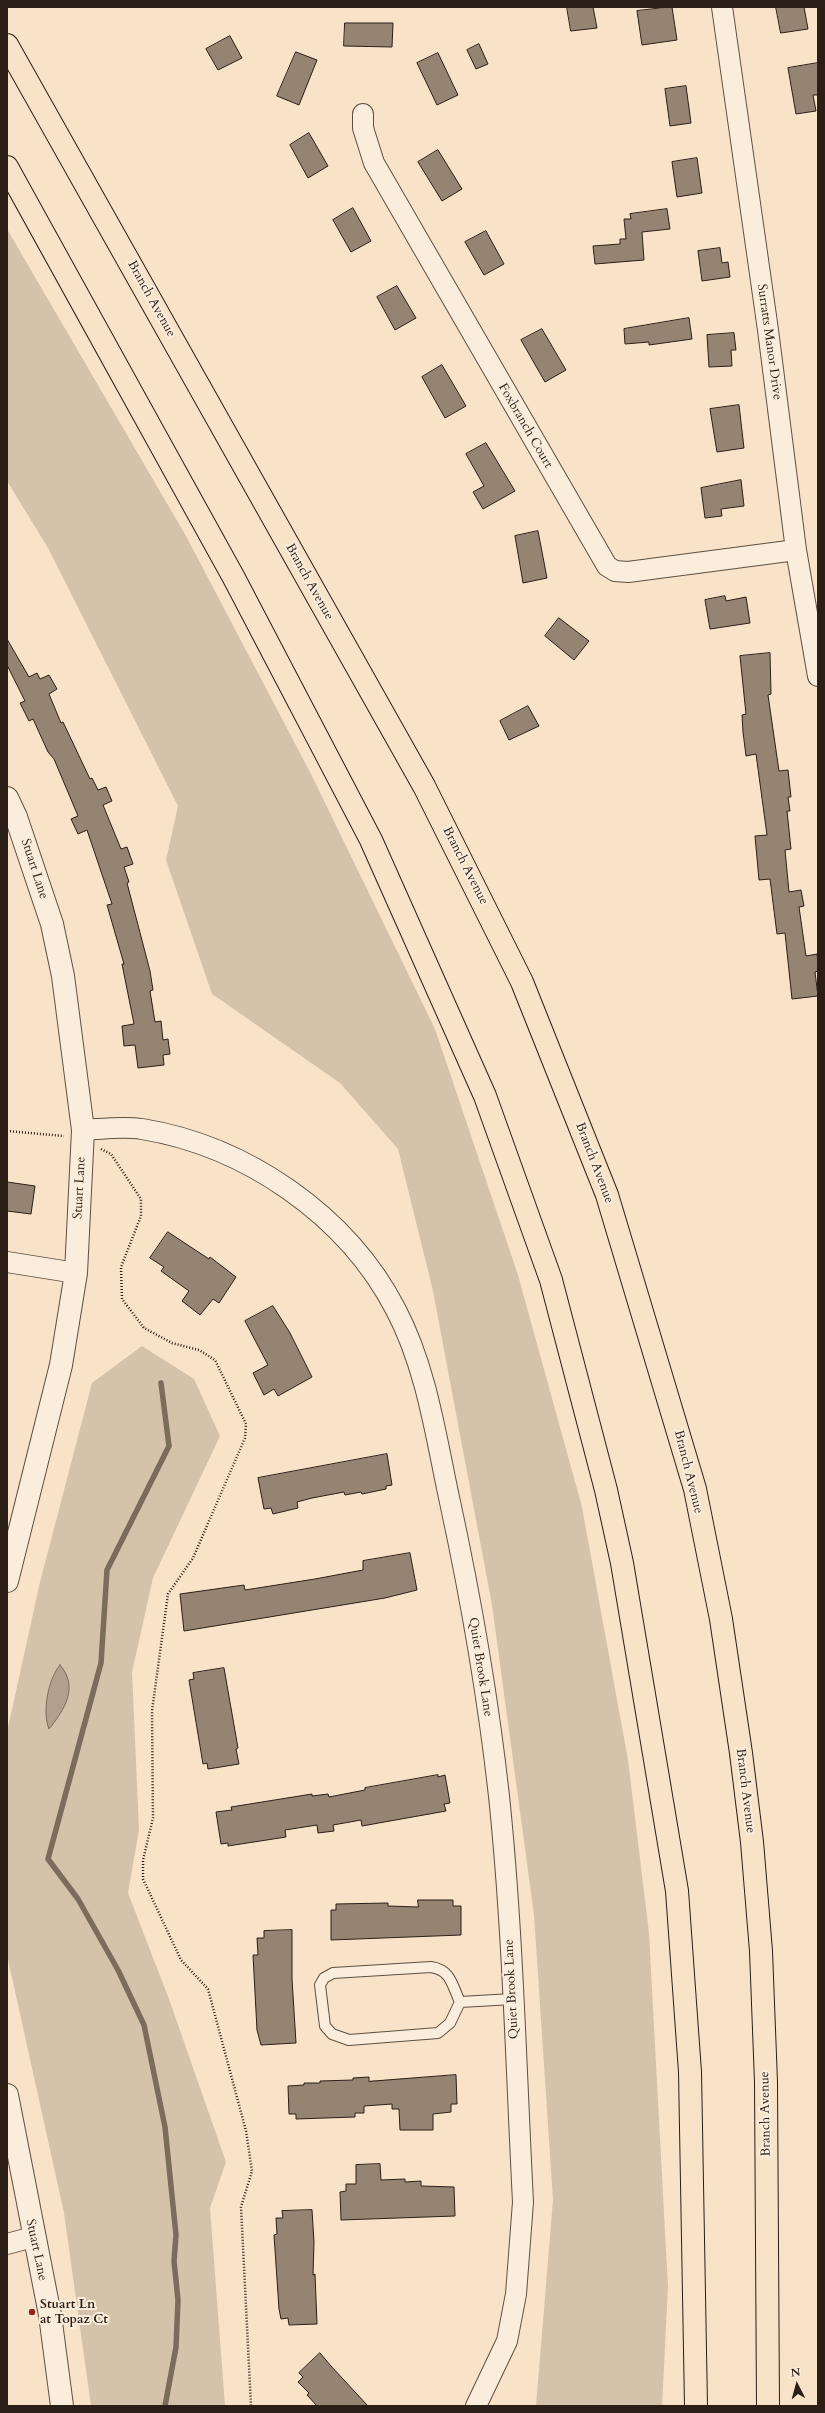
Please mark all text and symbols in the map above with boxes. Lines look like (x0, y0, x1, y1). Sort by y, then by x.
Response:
street label: Branch Avenue (124, 258, 178, 340)
street label: Surratts Manor Drive (753, 283, 785, 401)
street label: Foxbranch Court (494, 381, 556, 471)
street label: Branch Avenue (282, 541, 336, 623)
street label: Branch Avenue (439, 824, 491, 908)
street label: Stuart Lane (17, 837, 51, 901)
street label: Branch Avenue (571, 1120, 617, 1206)
street label: Stuart Lane (71, 1156, 89, 1220)
street label: Branch Avenue (670, 1429, 706, 1515)
street label: Quiet Brook Lane (464, 1616, 496, 1718)
street label: Branch Avenue (732, 1748, 758, 1834)
street label: Quiet Brook Lane (502, 1938, 522, 2040)
street label: Branch Avenue (757, 2071, 775, 2157)
street label: Stuart Lane (22, 2218, 50, 2282)
place label: Stuart Ln at Topaz Ct (40, 2297, 108, 2328)
marker: Stuart Ln at Topaz Ct (27, 2307, 37, 2317)
north arrow (777, 2365, 817, 2405)
text: N (790, 2365, 801, 2381)

